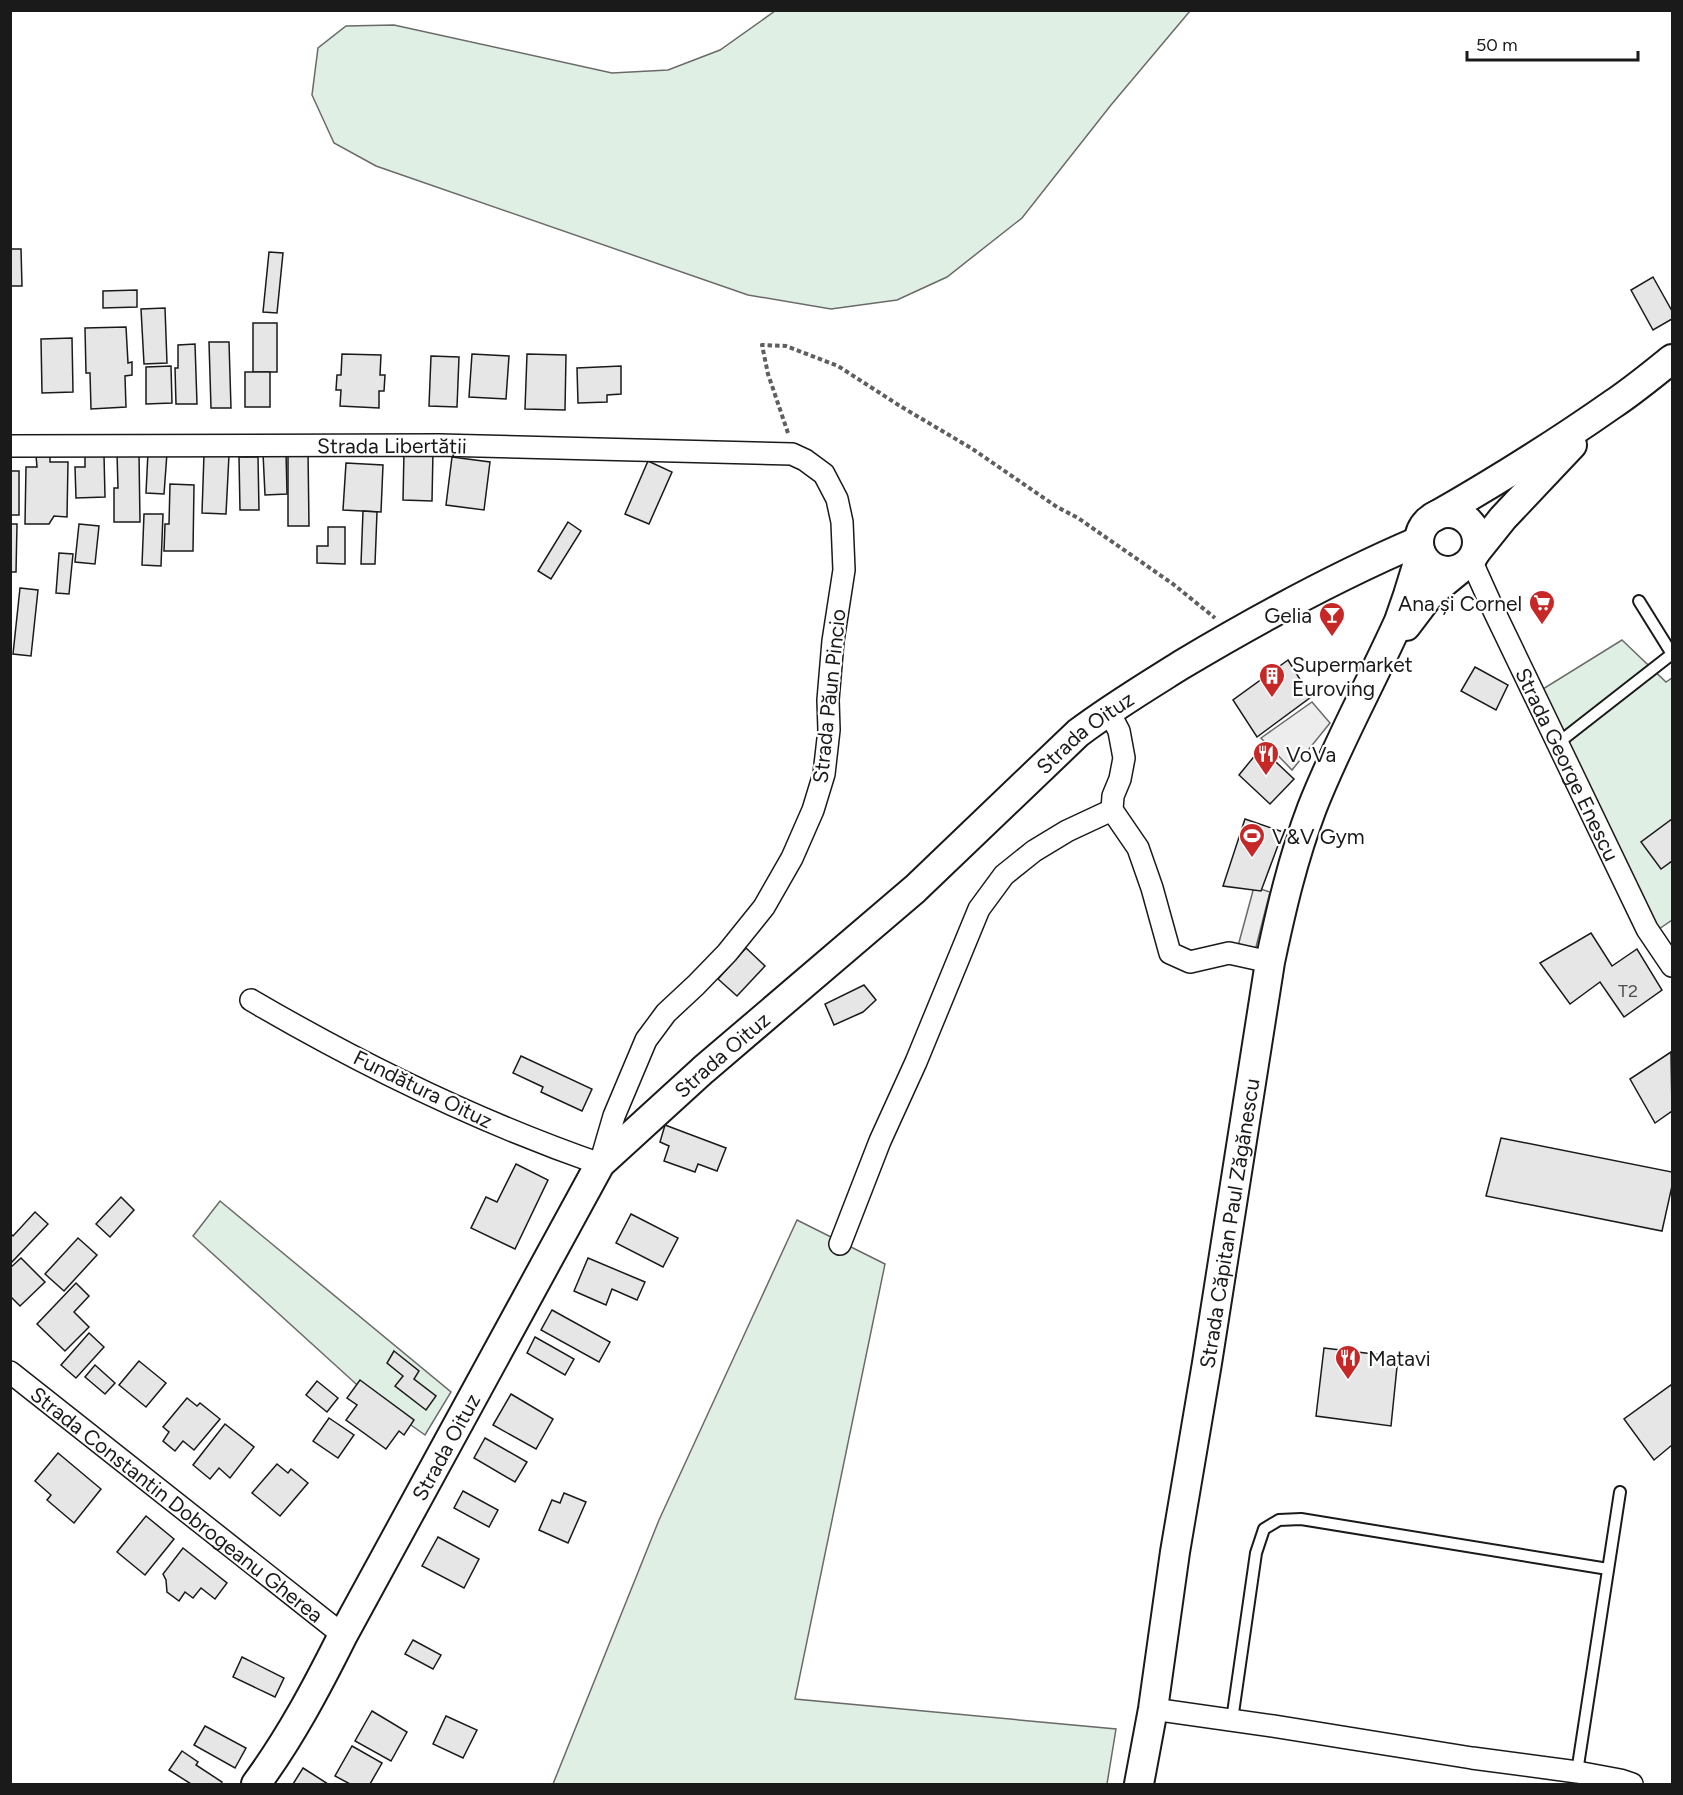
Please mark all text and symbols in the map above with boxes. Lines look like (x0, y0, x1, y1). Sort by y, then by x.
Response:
scale bar (1467, 24, 1638, 62)
text: 50 m (1476, 34, 1518, 56)
street label: Strada Libertății (317, 432, 467, 458)
supermarket icon: Ana și Cornel (1527, 588, 1557, 626)
place label: Ana și Cornel (1398, 591, 1522, 616)
bar icon: Gelia (1317, 600, 1347, 638)
place label: Gelia (1264, 603, 1312, 628)
street label: Strada Păun Pincio (807, 608, 851, 784)
place label: Supermarket Euroving (1292, 652, 1413, 701)
building icon: Supermarket Euroving (1257, 661, 1287, 699)
street label: Strada George Enescu (1511, 664, 1625, 865)
street label: Strada Oituz (1031, 686, 1138, 779)
restaurant icon: VoVa (1251, 739, 1281, 777)
place label: VoVa (1286, 742, 1336, 767)
sports icon: V&V Gym (1237, 821, 1267, 859)
place label: V&V Gym (1272, 824, 1365, 849)
house number: T2 (1618, 980, 1638, 1002)
street label: Strada Oituz (669, 1006, 774, 1103)
street label: Fundătura Oituz (349, 1045, 497, 1133)
street label: Strada Căpitan Paul Zăgănescu (1194, 1077, 1264, 1370)
restaurant icon: Matavi (1333, 1343, 1363, 1381)
place label: Matavi (1368, 1346, 1431, 1371)
street label: Strada Constantin Dobrogeanu Gherea (26, 1381, 328, 1627)
street label: Strada Oituz (406, 1389, 485, 1505)

